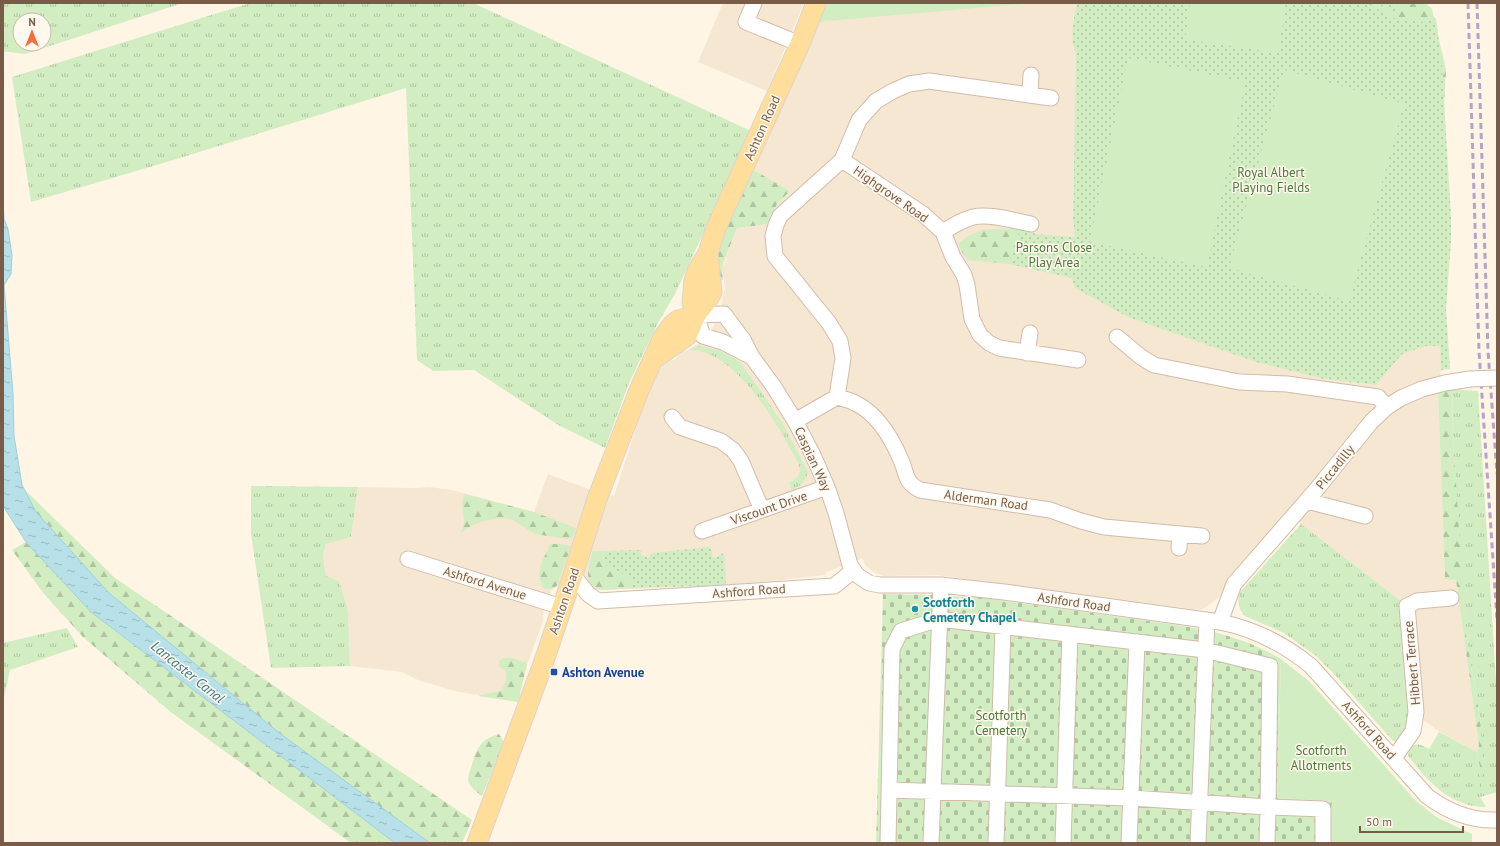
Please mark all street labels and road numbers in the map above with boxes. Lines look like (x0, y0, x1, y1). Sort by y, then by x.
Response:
street label: Ashton Road (740, 93, 784, 163)
street label: Highgrove Road (850, 162, 932, 226)
street label: Caspian Way (791, 424, 835, 494)
street label: Piccadilly (1312, 441, 1358, 493)
street label: Alderman Road (943, 486, 1029, 514)
street label: Viscount Drive (727, 487, 810, 529)
street label: Ashford Avenue (441, 562, 529, 604)
street label: Ashton Road (545, 565, 583, 637)
street label: Ashford Road (712, 580, 786, 602)
street label: Ashford Road (1036, 588, 1112, 616)
street label: Hibbert Terrace (1400, 620, 1424, 706)
street label: Ashford Road (1338, 697, 1400, 763)

